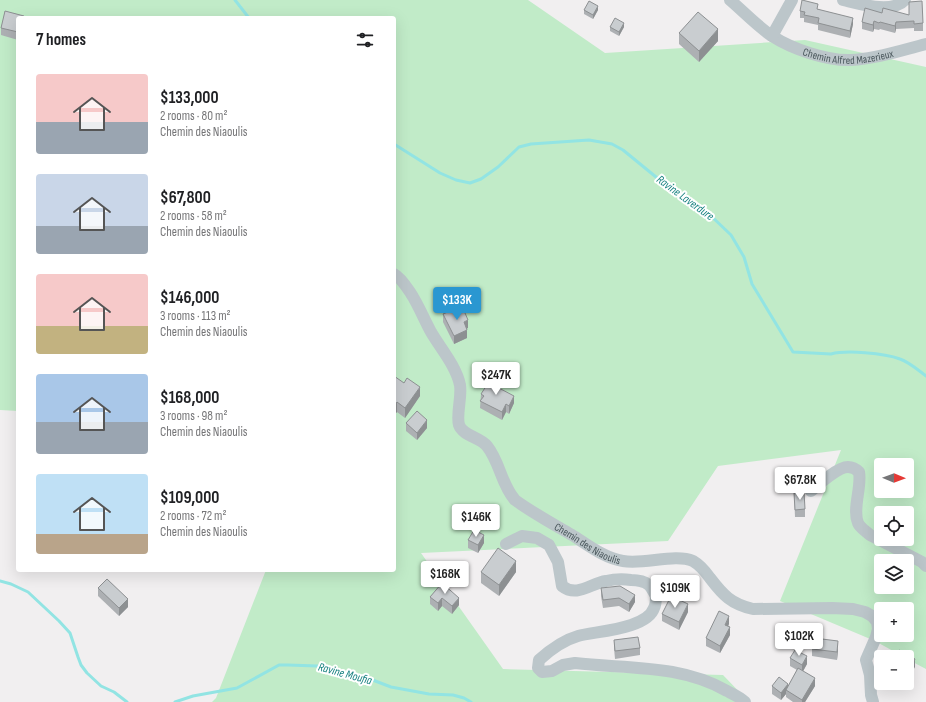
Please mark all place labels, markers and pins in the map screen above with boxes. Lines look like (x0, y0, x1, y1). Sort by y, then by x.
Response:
pin: $133K (429, 287, 485, 321)
pin: $247K (468, 362, 524, 396)
pin: $67.8K (767, 467, 833, 501)
pin: $146K (448, 504, 504, 538)
pin: $168K (417, 561, 473, 595)
pin: $109K (647, 575, 703, 609)
pin: $102K (771, 623, 827, 657)

